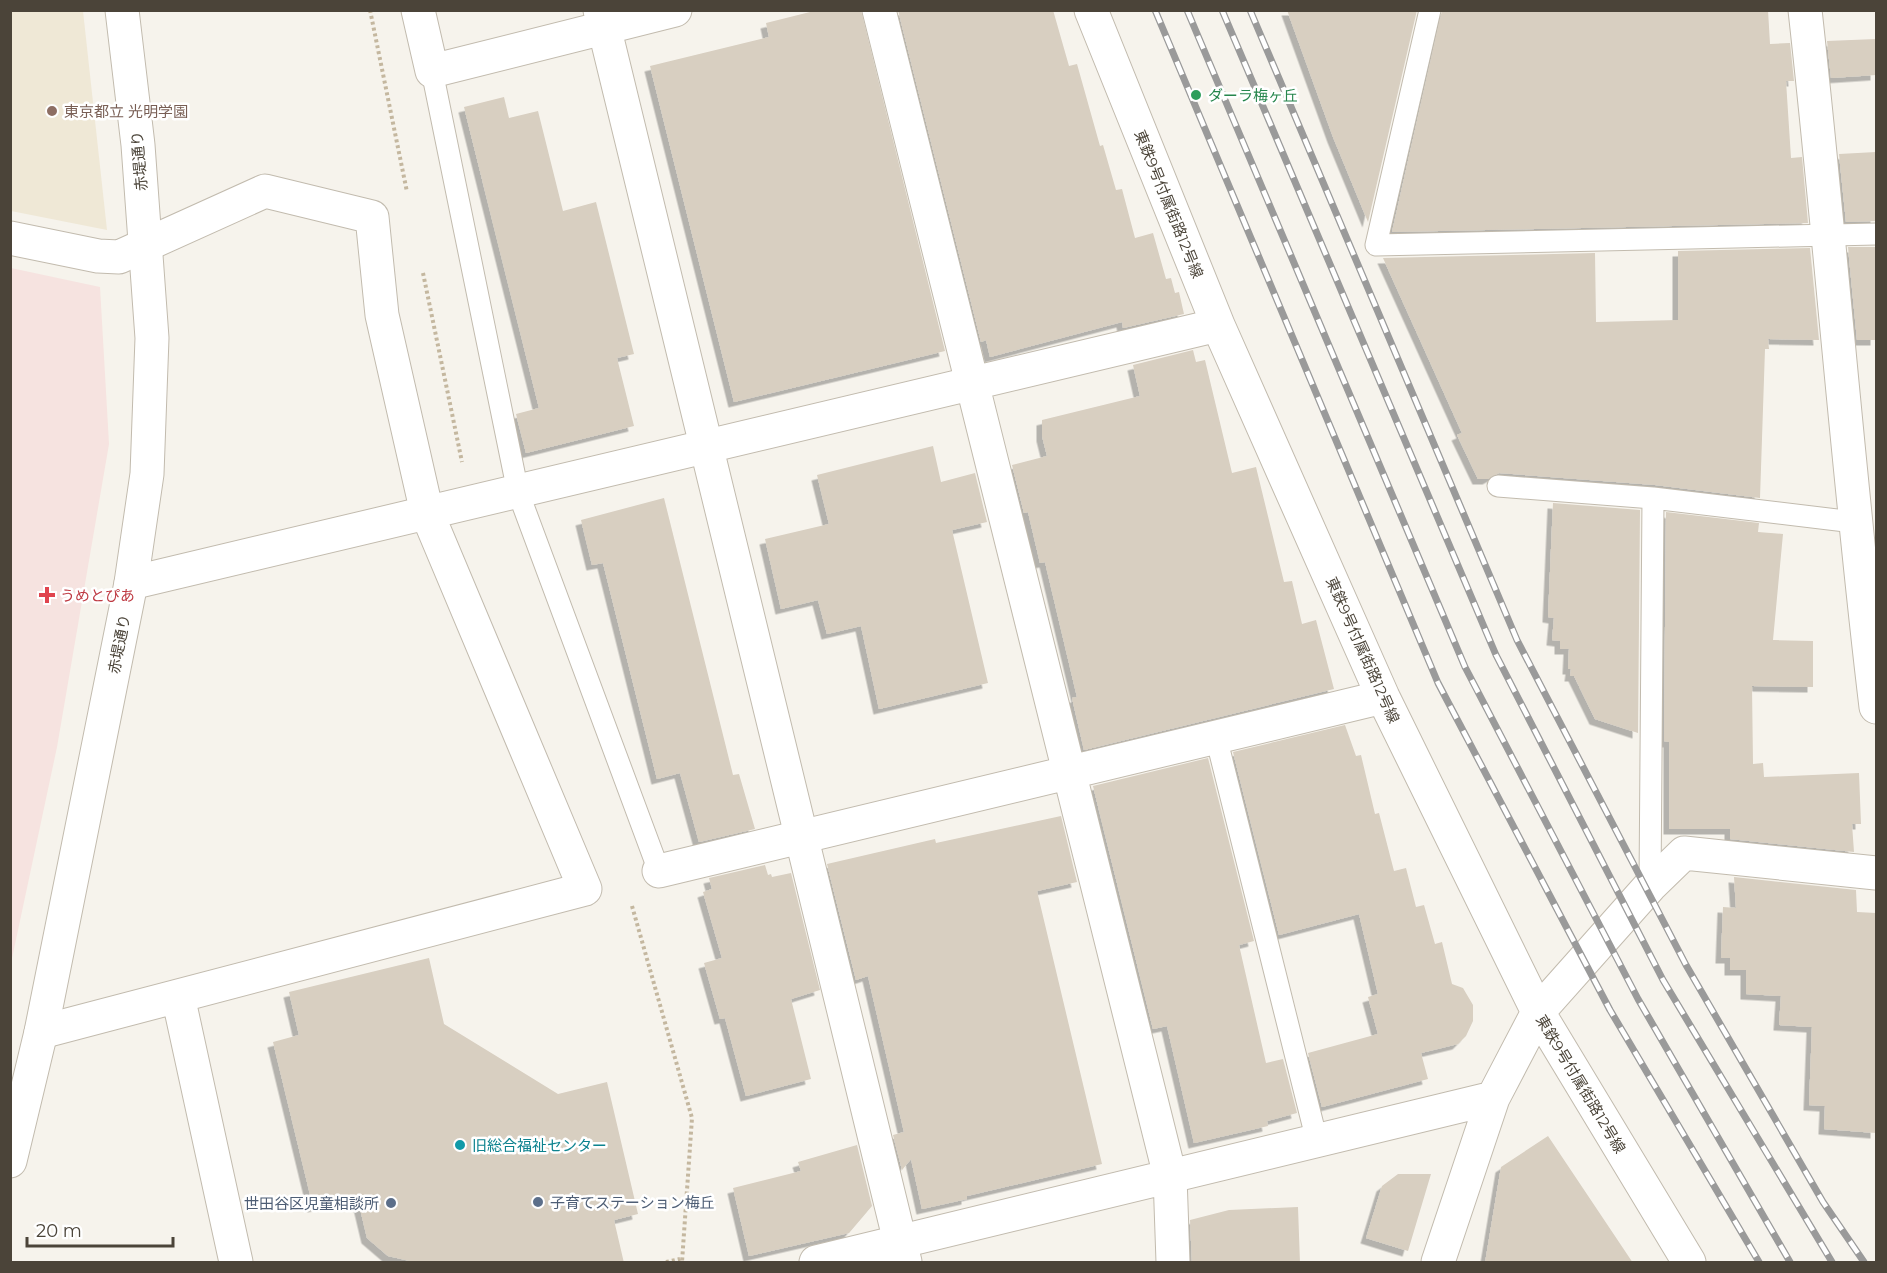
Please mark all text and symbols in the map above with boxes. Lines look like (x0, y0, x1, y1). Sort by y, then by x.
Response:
place label: ダーラ梅ヶ丘 (1208, 86, 1298, 105)
marker: ダーラ梅ヶ丘 (1189, 88, 1203, 102)
place label: 東京都立 光明学園 (64, 102, 188, 121)
marker: 東京都立 光明学園 (45, 104, 59, 118)
street label: 東鉄9号付属街路12号線 (1131, 127, 1207, 281)
street label: 赤堤通り (127, 130, 151, 192)
street label: 東鉄9号付属街路12号線 (1322, 574, 1404, 726)
marker: うめとぴあ (38, 586, 56, 604)
place label: うめとぴあ (60, 586, 135, 605)
street label: 赤堤通り (104, 613, 134, 675)
street label: 東鉄9号付属街路12号線 (1532, 1011, 1630, 1157)
place label: 旧総合福祉センター (472, 1136, 607, 1155)
marker: 旧総合福祉センター (453, 1138, 467, 1152)
place label: 子育てステーション梅丘 (550, 1193, 715, 1212)
place label: 世田谷区児童相談所 (244, 1194, 379, 1213)
marker: 子育てステーション梅丘 (531, 1195, 545, 1209)
marker: 世田谷区児童相談所 (384, 1196, 398, 1210)
scale bar (27, 1210, 172, 1248)
text: 20 m (36, 1220, 82, 1242)

